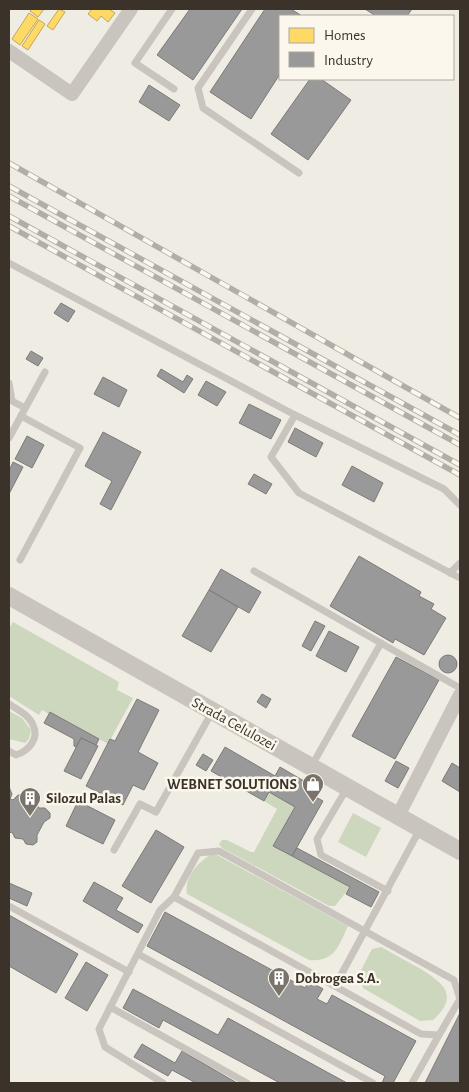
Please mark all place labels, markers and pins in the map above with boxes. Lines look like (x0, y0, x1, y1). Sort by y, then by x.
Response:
shop icon: WEBNET SOLUTIONS (301, 772, 325, 803)
place label: WEBNET SOLUTIONS (167, 777, 297, 792)
building icon: Silozul Palas (18, 786, 42, 817)
place label: Silozul Palas (46, 791, 121, 806)
building icon: Dobrogea S.A. (267, 966, 291, 997)
place label: Dobrogea S.A. (295, 971, 379, 986)

